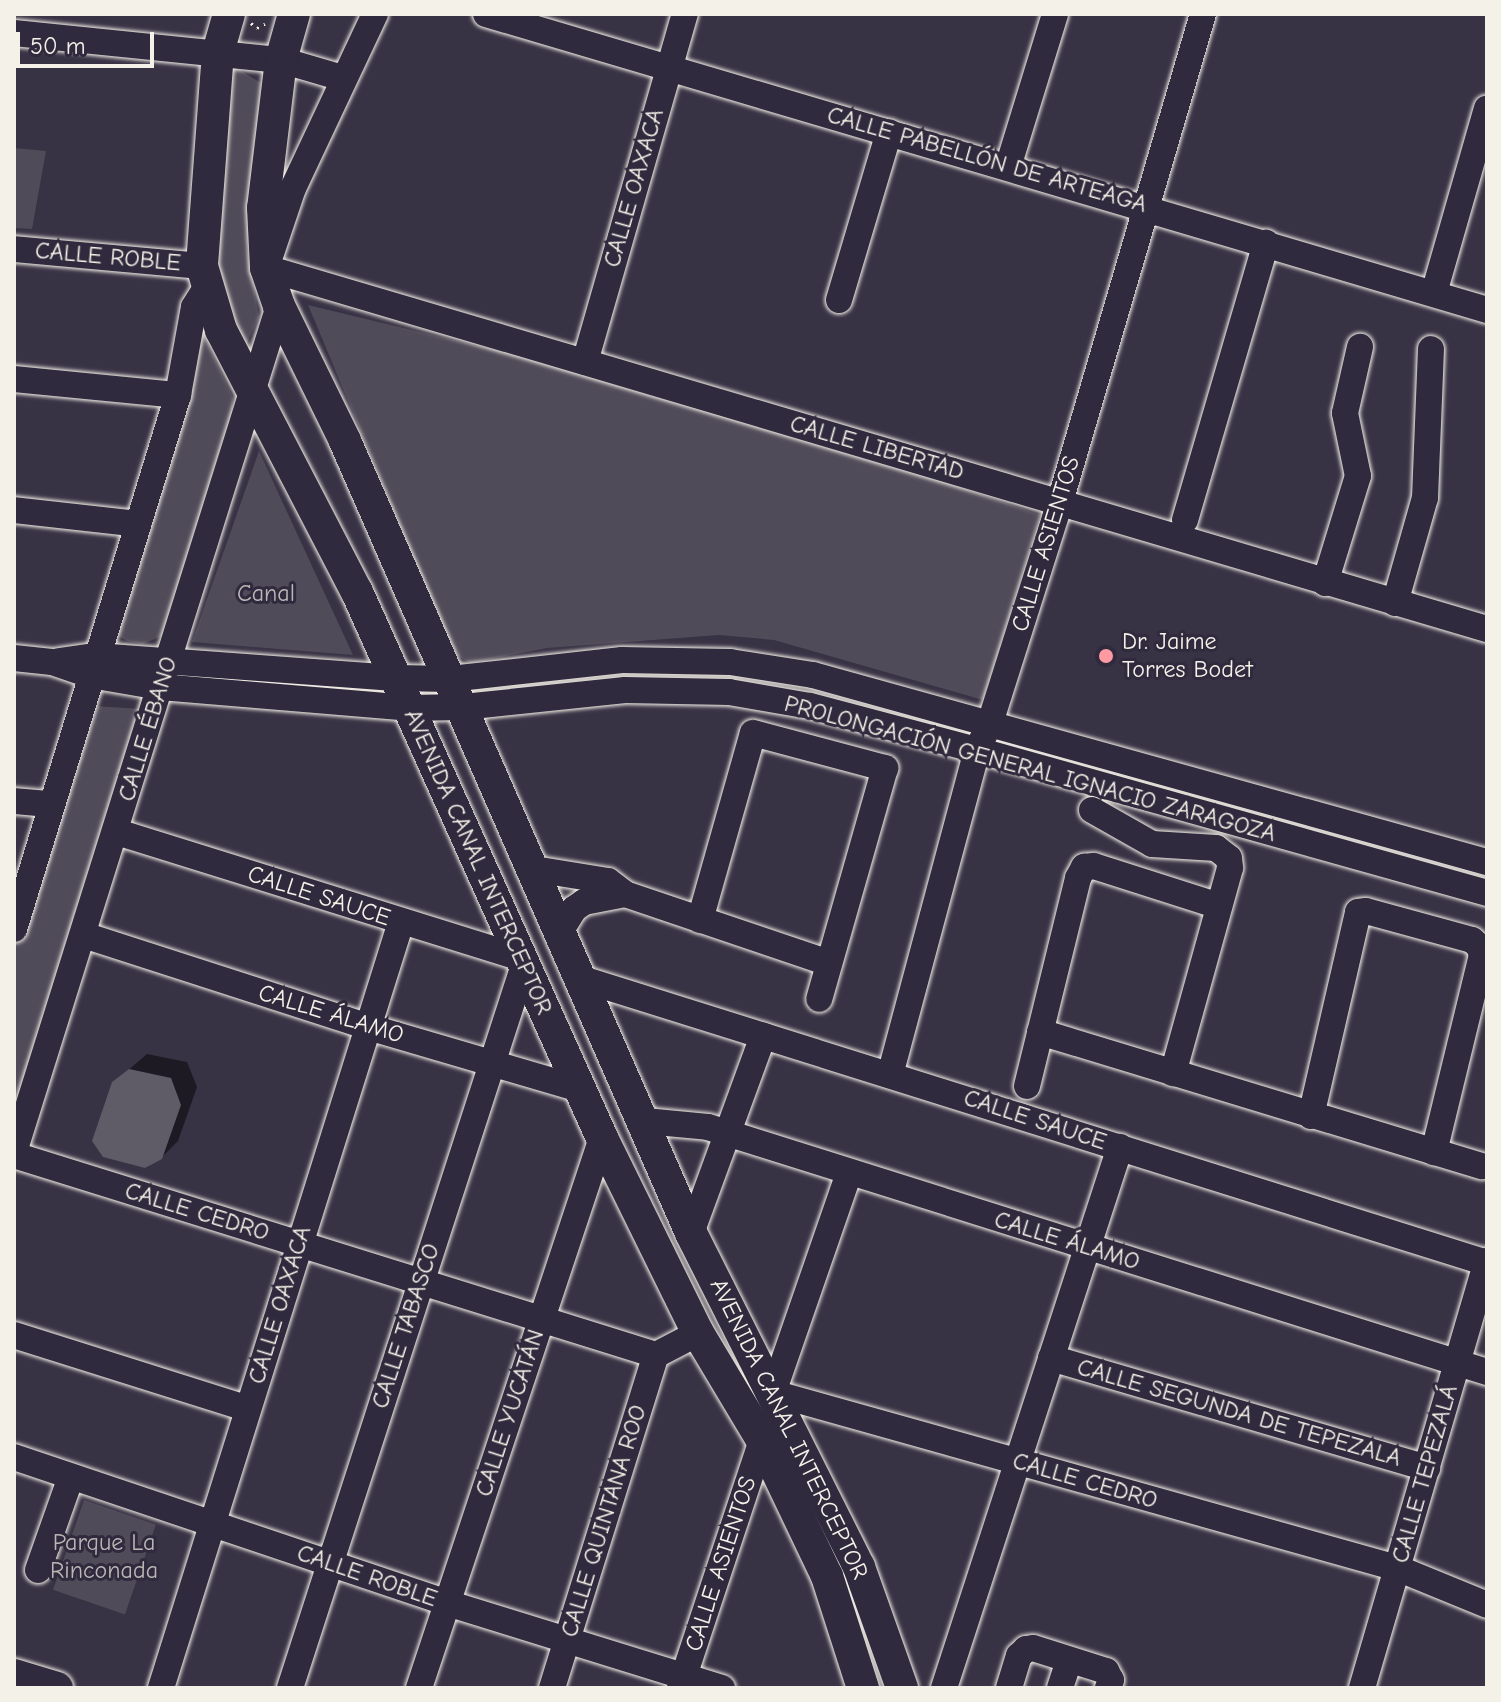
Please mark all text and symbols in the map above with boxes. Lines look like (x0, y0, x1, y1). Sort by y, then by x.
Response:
scale bar (20, 16, 158, 66)
text: 50 m (30, 32, 86, 60)
street label: CALLE PABELLÓN DE ARTEAGA (824, 101, 1150, 219)
street label: CALLE OAXACA (598, 105, 670, 271)
street label: CALLE ROBLE (34, 236, 182, 278)
street label: CALLE LIBERTAD (787, 409, 967, 487)
street label: CALLE ASIENTOS (1006, 453, 1086, 635)
park label: Canal (237, 580, 295, 608)
place label: Dr. Jaime Torres Bodet (1122, 628, 1253, 684)
marker: Dr. Jaime Torres Bodet (1097, 647, 1115, 665)
street label: CALLE ÉBANO (112, 653, 184, 805)
street label: PROLONGACIÓN GENERAL IGNACIO ZARAGOZA (781, 689, 1279, 849)
street label: AVENIDA CANAL INTERCEPTOR (398, 705, 558, 1019)
street label: CALLE SAUCE (244, 859, 394, 933)
street label: CALLE ÁLAMO (255, 978, 407, 1050)
street label: CALLE SAUCE (960, 1083, 1110, 1157)
street label: CALLE CEDRO (121, 1176, 273, 1248)
street label: CALLE ÁLAMO (991, 1205, 1143, 1277)
street label: CALLE OAXACA (242, 1223, 318, 1387)
street label: CALLE TABASCO (366, 1240, 446, 1412)
street label: AVENIDA CANAL INTERCEPTOR (704, 1274, 874, 1584)
street label: CALLE YUCATÁN (469, 1326, 551, 1500)
street label: CALLE SEGUNDA DE TEPEZALA (1074, 1353, 1404, 1473)
street label: CALLE TEPEZALÁ (1386, 1382, 1464, 1566)
street label: CALLE QUINTANA ROO (555, 1401, 653, 1641)
street label: CALLE CEDRO (1009, 1447, 1161, 1515)
street label: CALLE ASIENTOS (679, 1473, 763, 1655)
park label: Parque La Rinconada (50, 1529, 158, 1585)
street label: CALLE ROBLE (293, 1539, 441, 1613)

